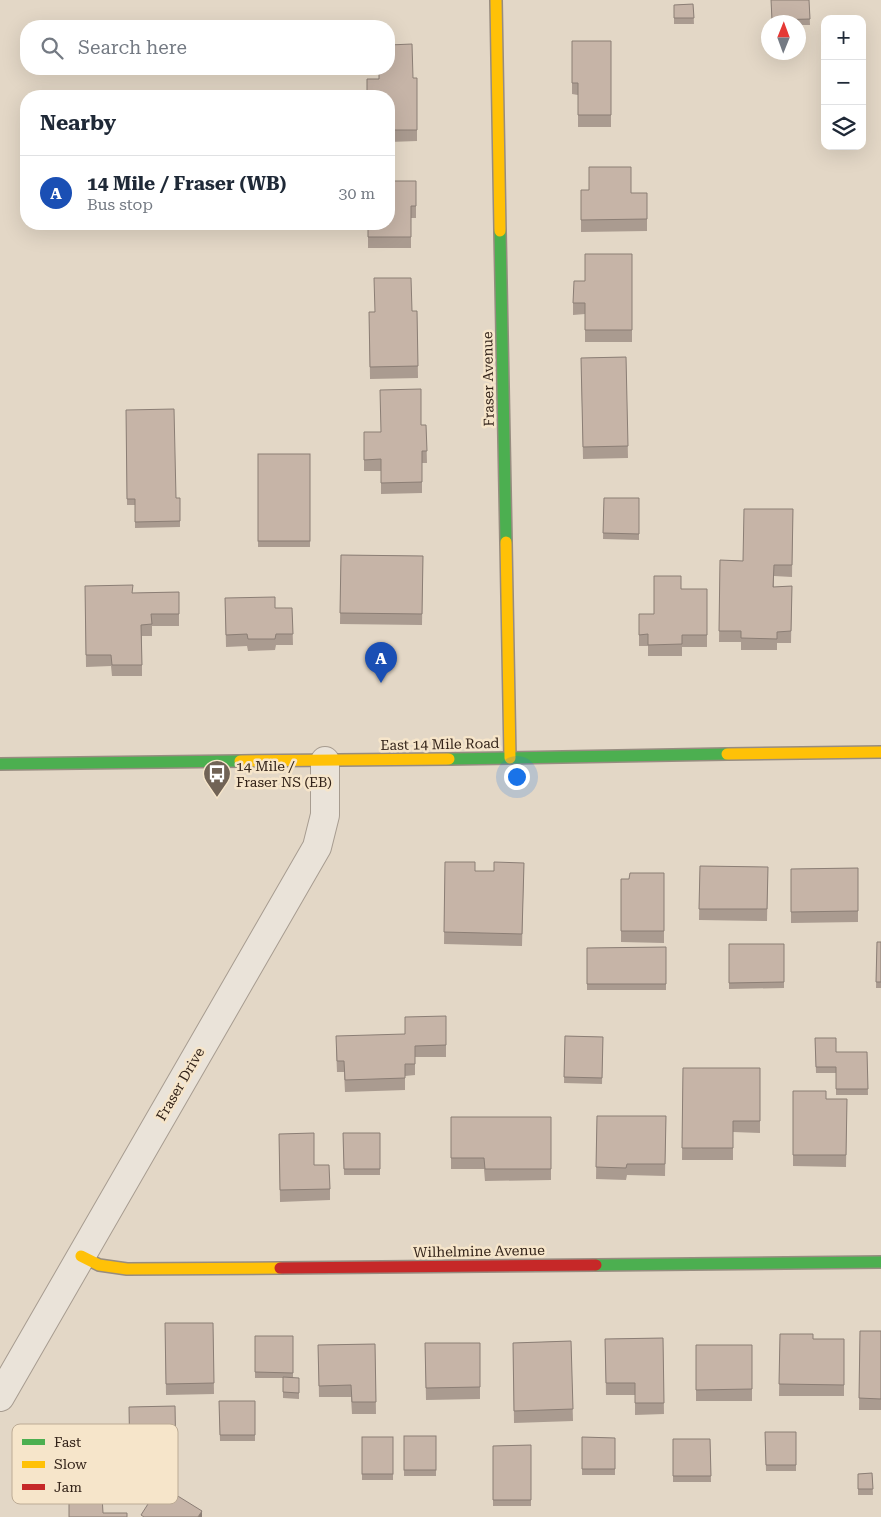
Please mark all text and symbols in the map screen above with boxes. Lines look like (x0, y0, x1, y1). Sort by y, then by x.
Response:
north arrow (761, 15, 806, 60)
map controls (821, 15, 866, 150)
button: + (821, 15, 866, 60)
search box (20, 20, 395, 75)
icon: search (38, 34, 66, 62)
text: Search here (78, 36, 187, 59)
button: − (821, 60, 866, 105)
button: layers (821, 105, 866, 150)
text: Nearby (40, 111, 116, 135)
text: 14 Mile / Fraser (WB) (87, 172, 286, 195)
text: A (50, 184, 62, 203)
text: 30 m (338, 184, 375, 203)
text: Bus stop (87, 195, 153, 214)
street label: Fraser Avenue (479, 331, 497, 427)
pin: A (365, 642, 397, 683)
street label: East 14 Mile Road (380, 735, 500, 753)
place label: 14 Mile / Fraser NS (EB) (236, 758, 332, 790)
bus stop icon: 14 Mile / Fraser NS (EB) (202, 759, 232, 798)
your location (504, 764, 530, 790)
street label: Fraser Drive (153, 1044, 207, 1123)
street label: Wilhelmine Avenue (413, 1242, 545, 1260)
legend (12, 1424, 178, 1504)
text: Fast (54, 1434, 81, 1450)
text: Slow (54, 1456, 87, 1472)
text: Jam (54, 1479, 82, 1495)

